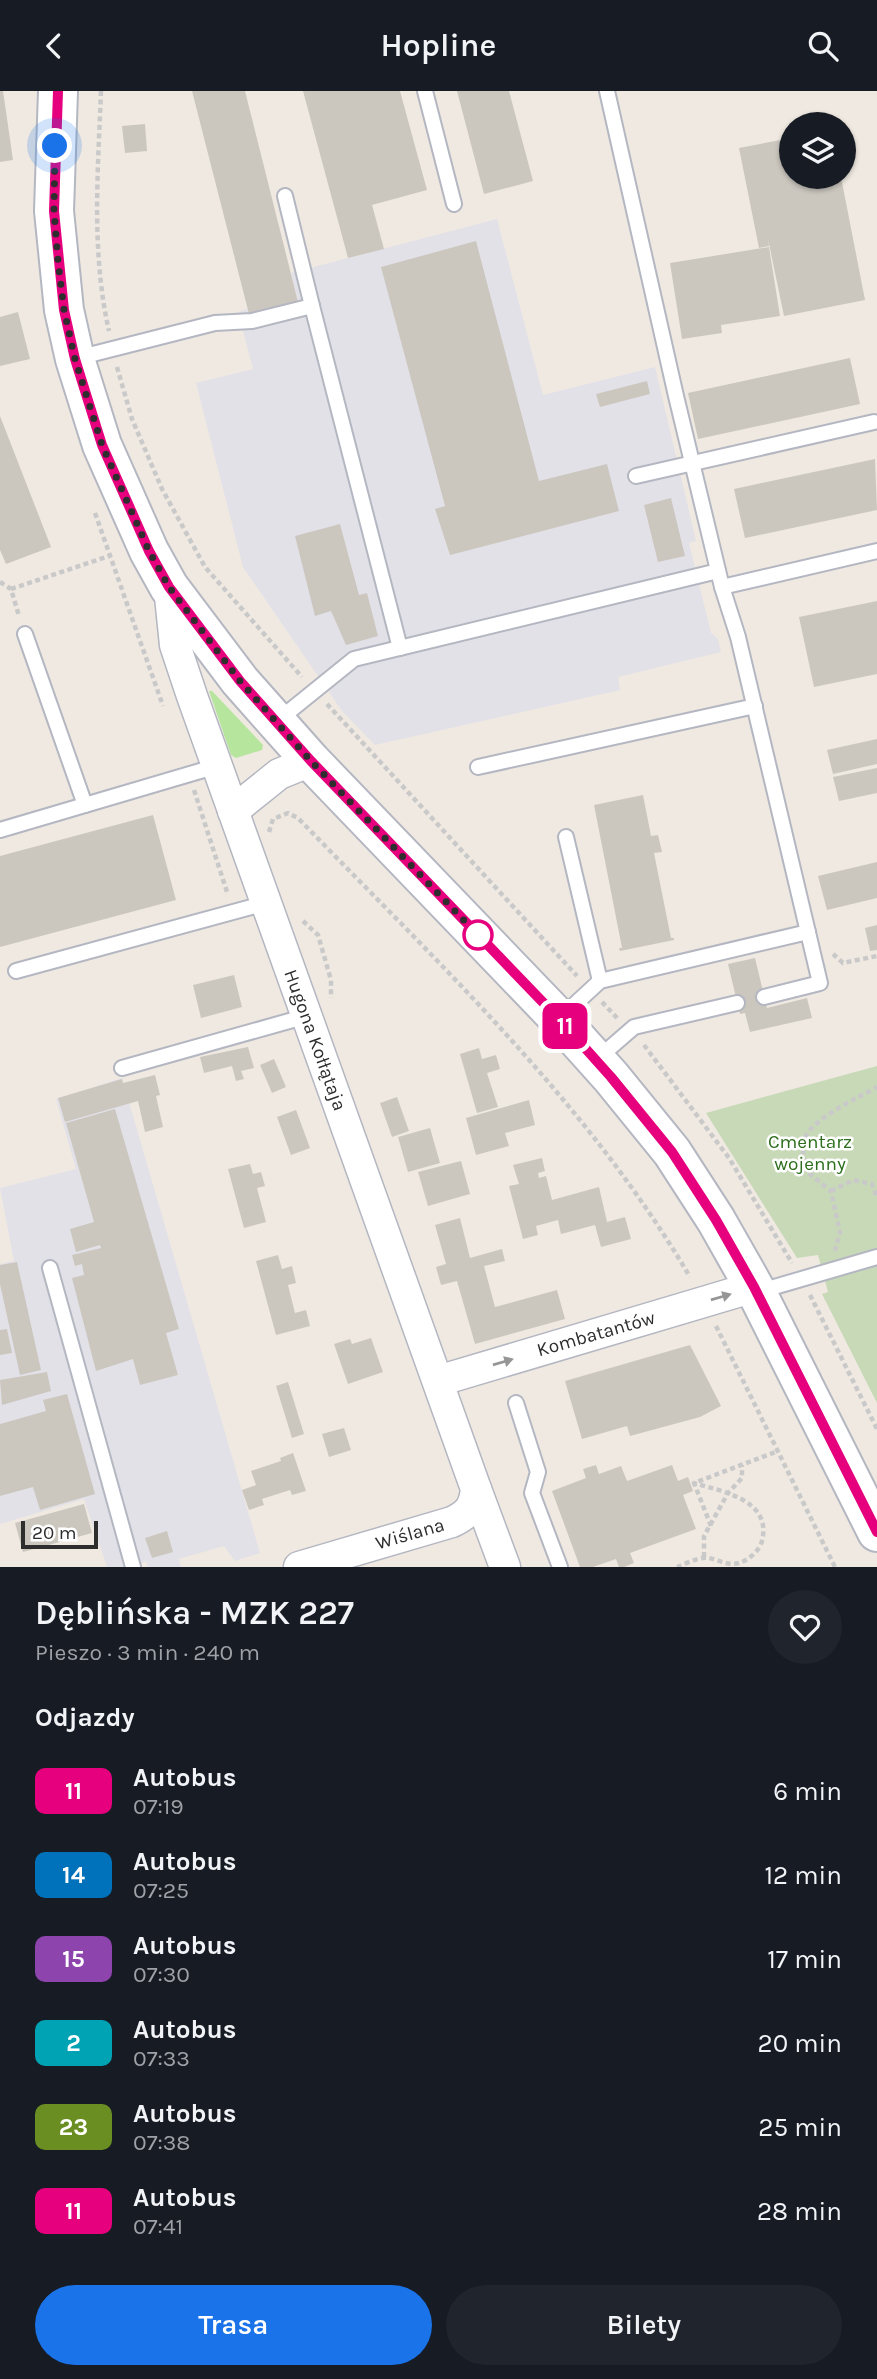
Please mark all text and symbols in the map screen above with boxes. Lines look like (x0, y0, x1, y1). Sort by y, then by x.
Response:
icon: back (35, 27, 73, 65)
text: Hopline (381, 27, 496, 64)
icon: search (804, 27, 842, 65)
map controls (779, 112, 856, 189)
button: layers (779, 112, 856, 189)
your location (37, 128, 72, 163)
unlabelled marker (463, 920, 493, 950)
street label: Hugona Kołłątaja (279, 966, 351, 1114)
line badge: 11 (534, 1003, 596, 1049)
text: 11 (556, 1012, 574, 1040)
park label: Cmentarz wojenny (768, 1131, 852, 1175)
one-way arrow (711, 1292, 732, 1302)
street label: Kombatantów (534, 1307, 658, 1361)
one-way arrow (493, 1356, 514, 1366)
street label: Wiślana (373, 1514, 447, 1554)
scale bar (21, 1518, 98, 1550)
text: 20 m (32, 1522, 77, 1544)
button: heart (768, 1590, 842, 1664)
text: Dęblińska - MZK 227 (35, 1594, 354, 1632)
text: Pieszo · 3 min · 240 m (35, 1639, 260, 1666)
text: Odjazdy (35, 1702, 135, 1733)
text: Autobus (133, 1762, 237, 1793)
text: 6 min (773, 1776, 842, 1807)
text: 11 (65, 1777, 82, 1805)
text: 07:19 (133, 1793, 184, 1820)
text: Autobus (133, 1846, 237, 1877)
text: 12 min (764, 1860, 842, 1891)
text: 14 (62, 1861, 85, 1889)
text: 07:25 (133, 1877, 189, 1904)
text: Autobus (133, 1930, 237, 1961)
text: 17 min (767, 1944, 842, 1975)
text: 15 (62, 1945, 85, 1973)
text: 07:30 (133, 1961, 190, 1988)
text: Autobus (133, 2014, 237, 2045)
text: 20 min (758, 2028, 842, 2059)
text: 2 (66, 2029, 81, 2057)
text: 07:33 (133, 2045, 190, 2072)
text: Autobus (133, 2098, 237, 2129)
text: 25 min (758, 2112, 842, 2143)
text: 23 (59, 2113, 88, 2141)
text: 07:38 (133, 2129, 190, 2156)
text: Autobus (133, 2182, 237, 2213)
text: 28 min (757, 2196, 842, 2227)
text: 11 (65, 2197, 82, 2225)
text: 07:41 (133, 2213, 183, 2240)
button: Trasa (35, 2285, 432, 2365)
button: Bilety (446, 2285, 842, 2365)

